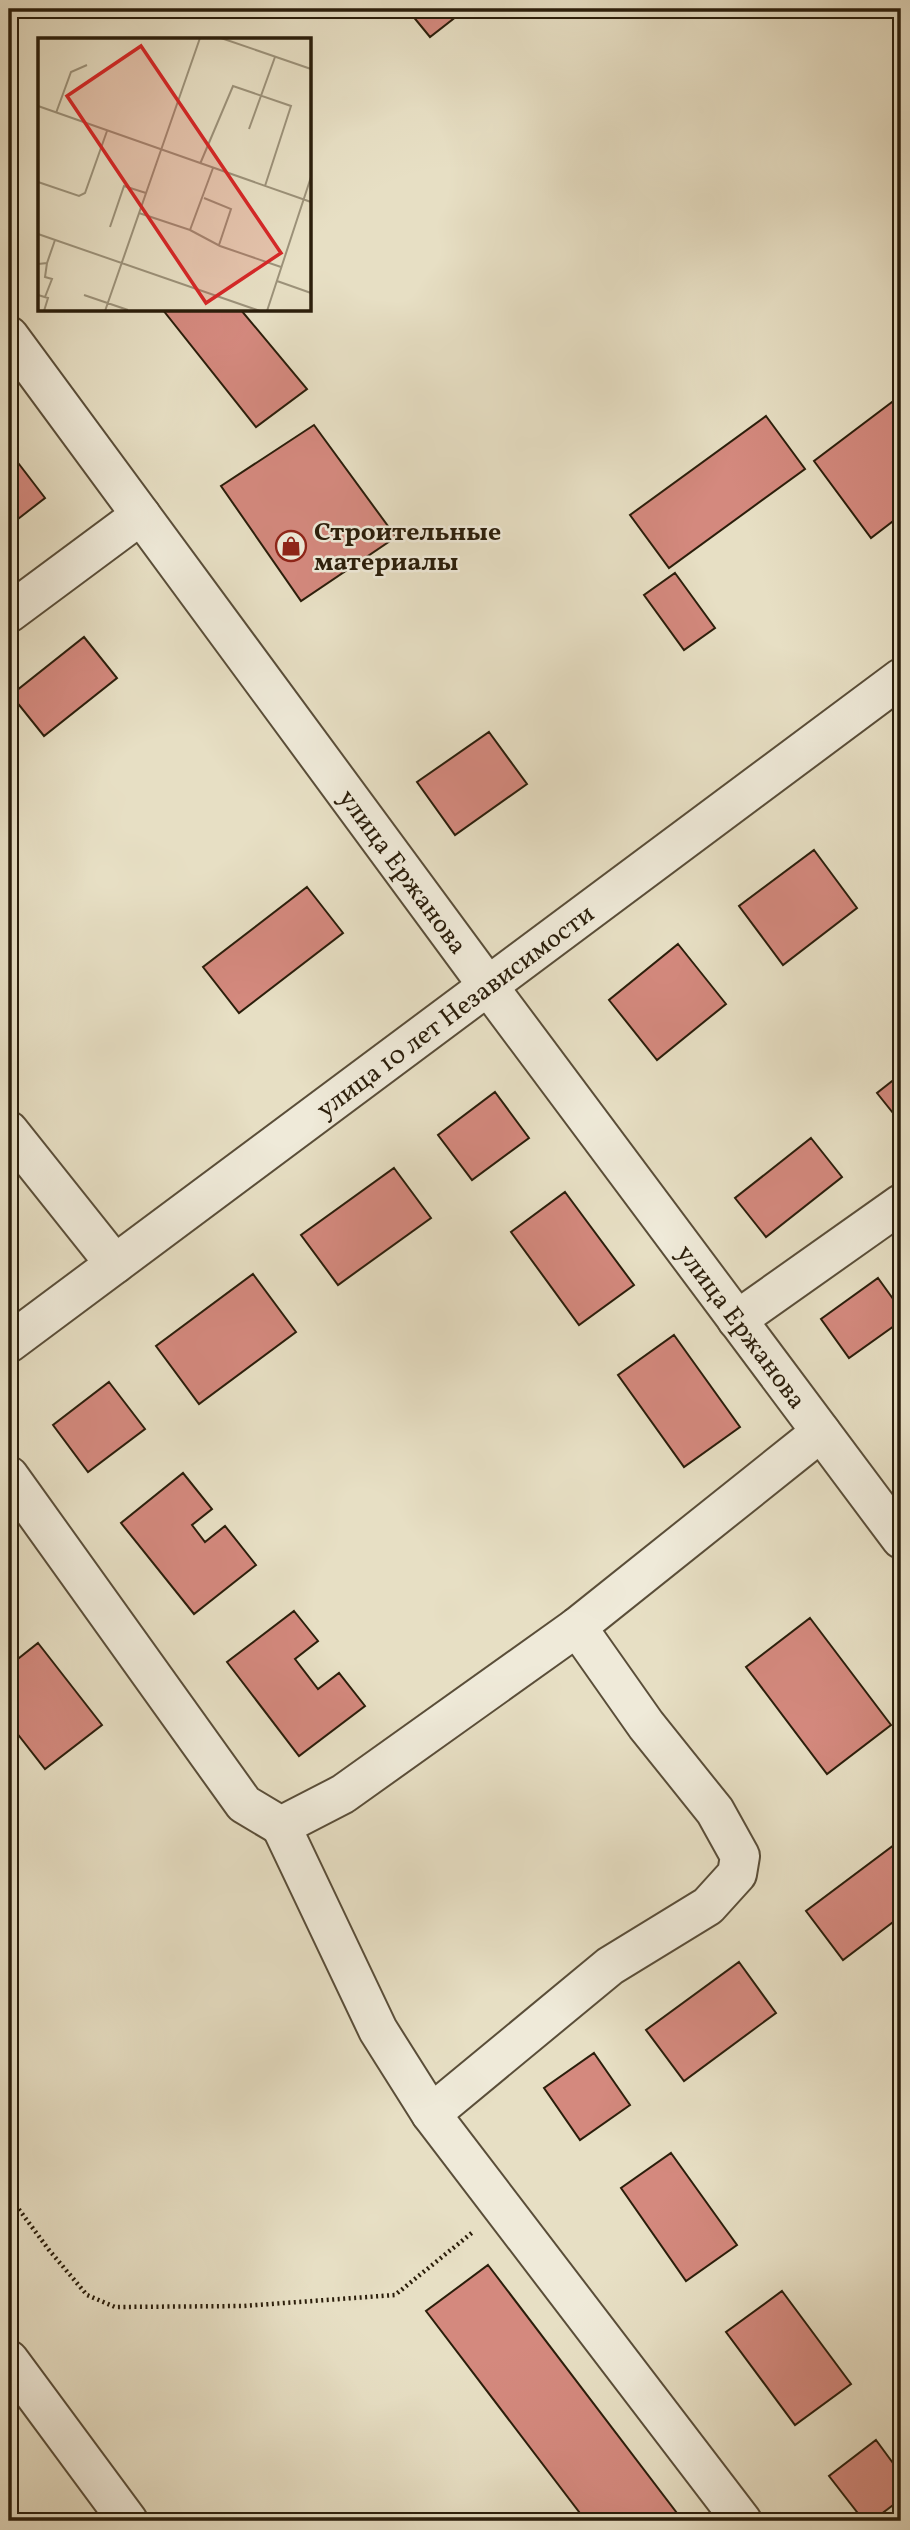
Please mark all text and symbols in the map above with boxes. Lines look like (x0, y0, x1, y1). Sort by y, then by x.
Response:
inset map (38, 38, 312, 312)
place label: Строительные материалы (314, 515, 501, 581)
shop icon: Строительные материалы (274, 529, 308, 563)
street label: улица Ержанова (329, 783, 475, 963)
street label: улица 10 лет Независимости (310, 897, 602, 1128)
street label: улица Ержанова (667, 1238, 814, 1417)

